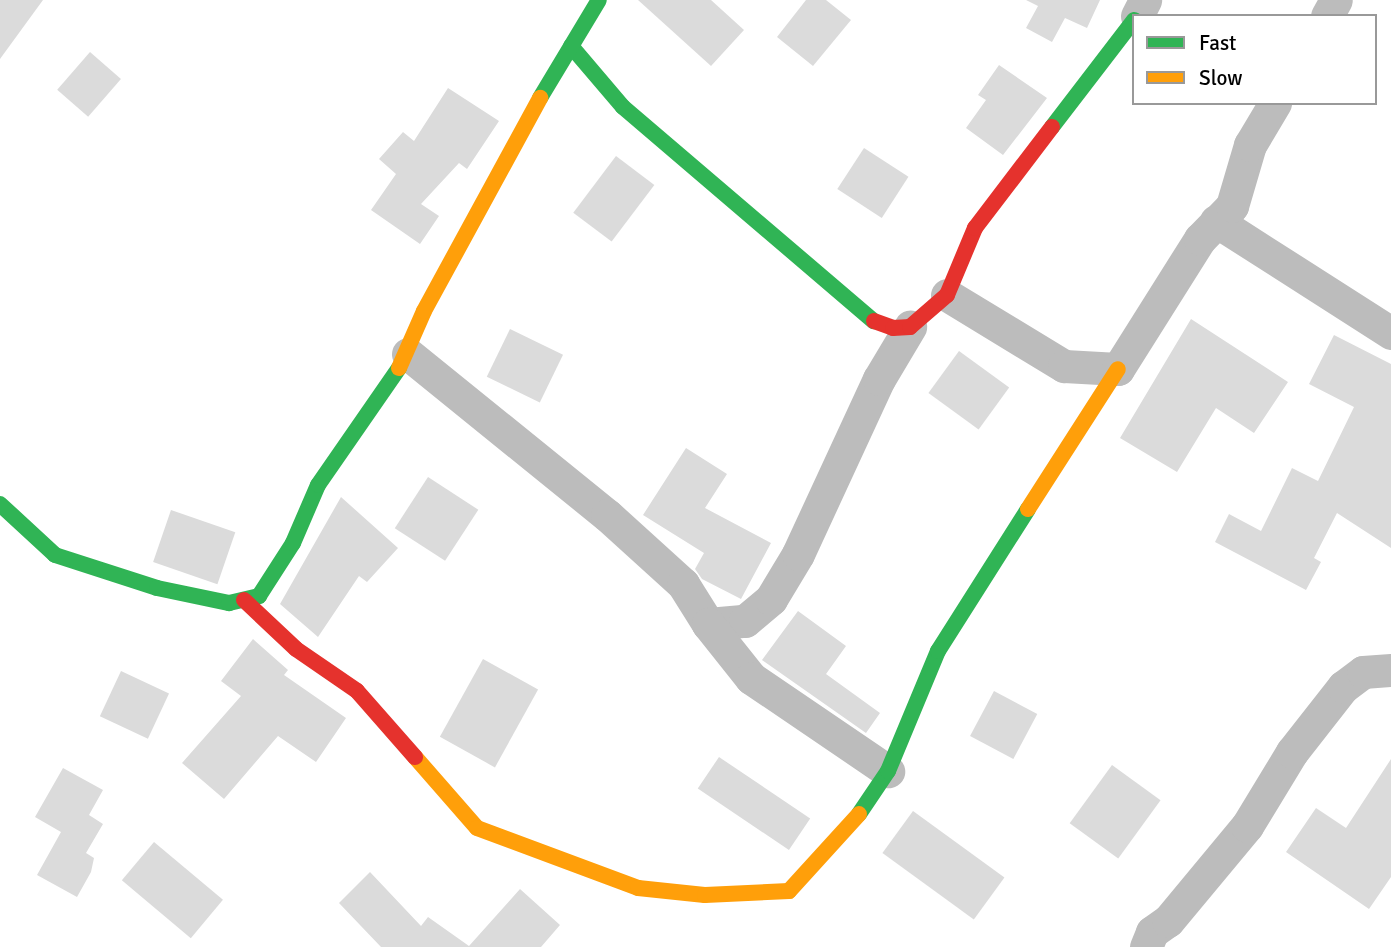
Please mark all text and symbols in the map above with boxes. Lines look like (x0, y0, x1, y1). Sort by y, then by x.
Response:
legend (1132, 14, 1377, 105)
text: Fast (1199, 30, 1236, 56)
text: Slow (1199, 65, 1243, 91)

